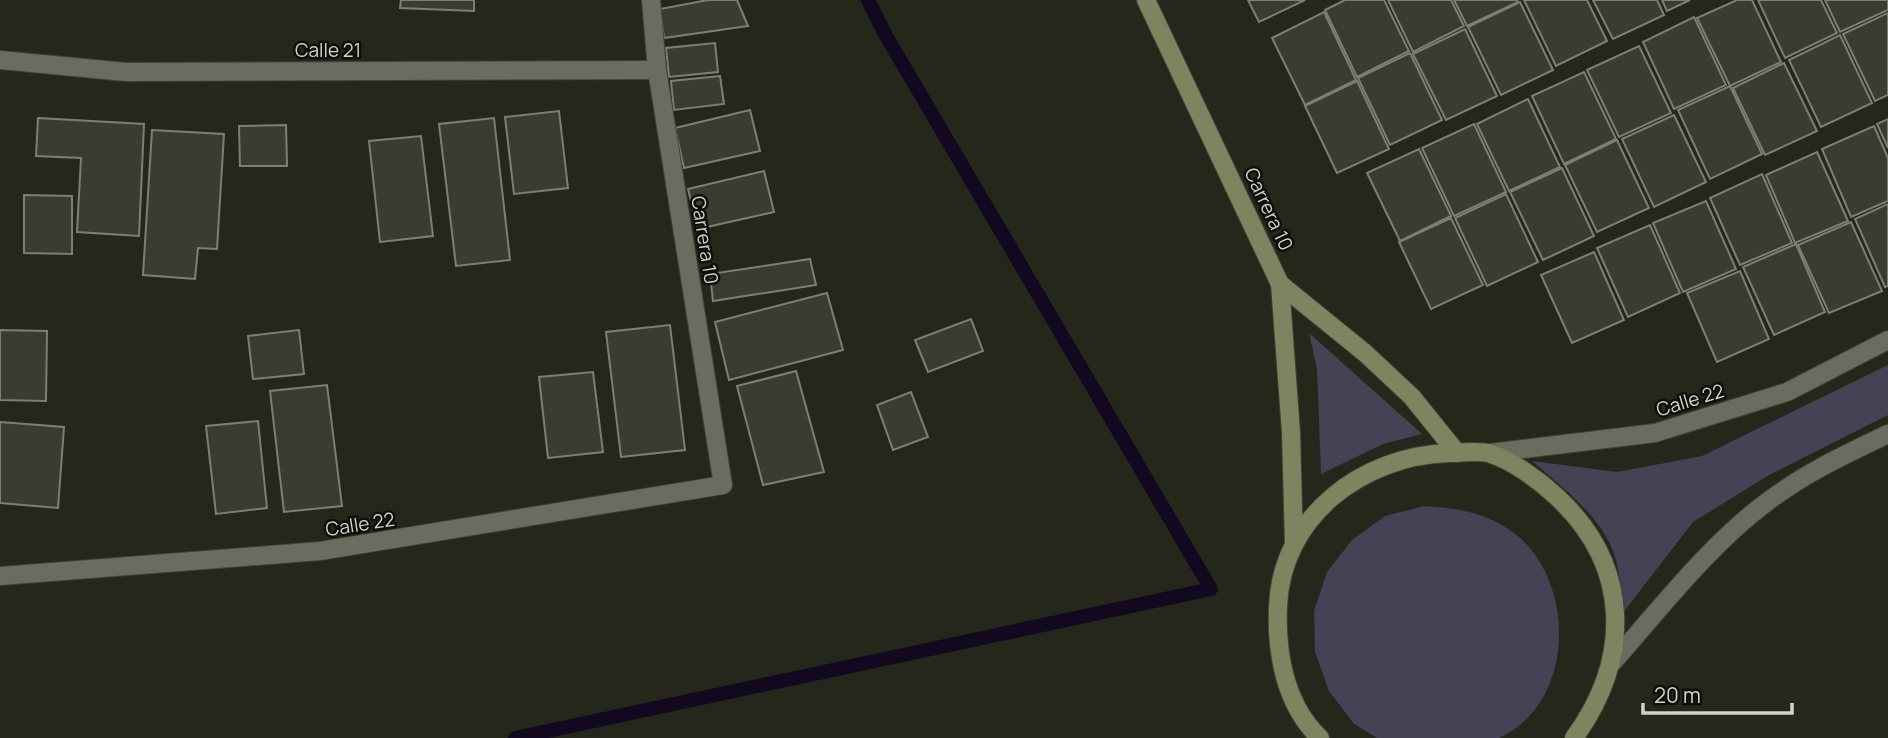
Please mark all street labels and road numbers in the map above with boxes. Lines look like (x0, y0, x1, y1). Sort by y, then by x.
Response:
street label: Calle 21 (295, 37, 361, 63)
street label: Carrera 10 (1238, 163, 1300, 255)
street label: Carrera 10 (685, 194, 725, 286)
street label: Calle 22 (1653, 377, 1727, 423)
street label: Calle 22 (324, 506, 396, 542)

